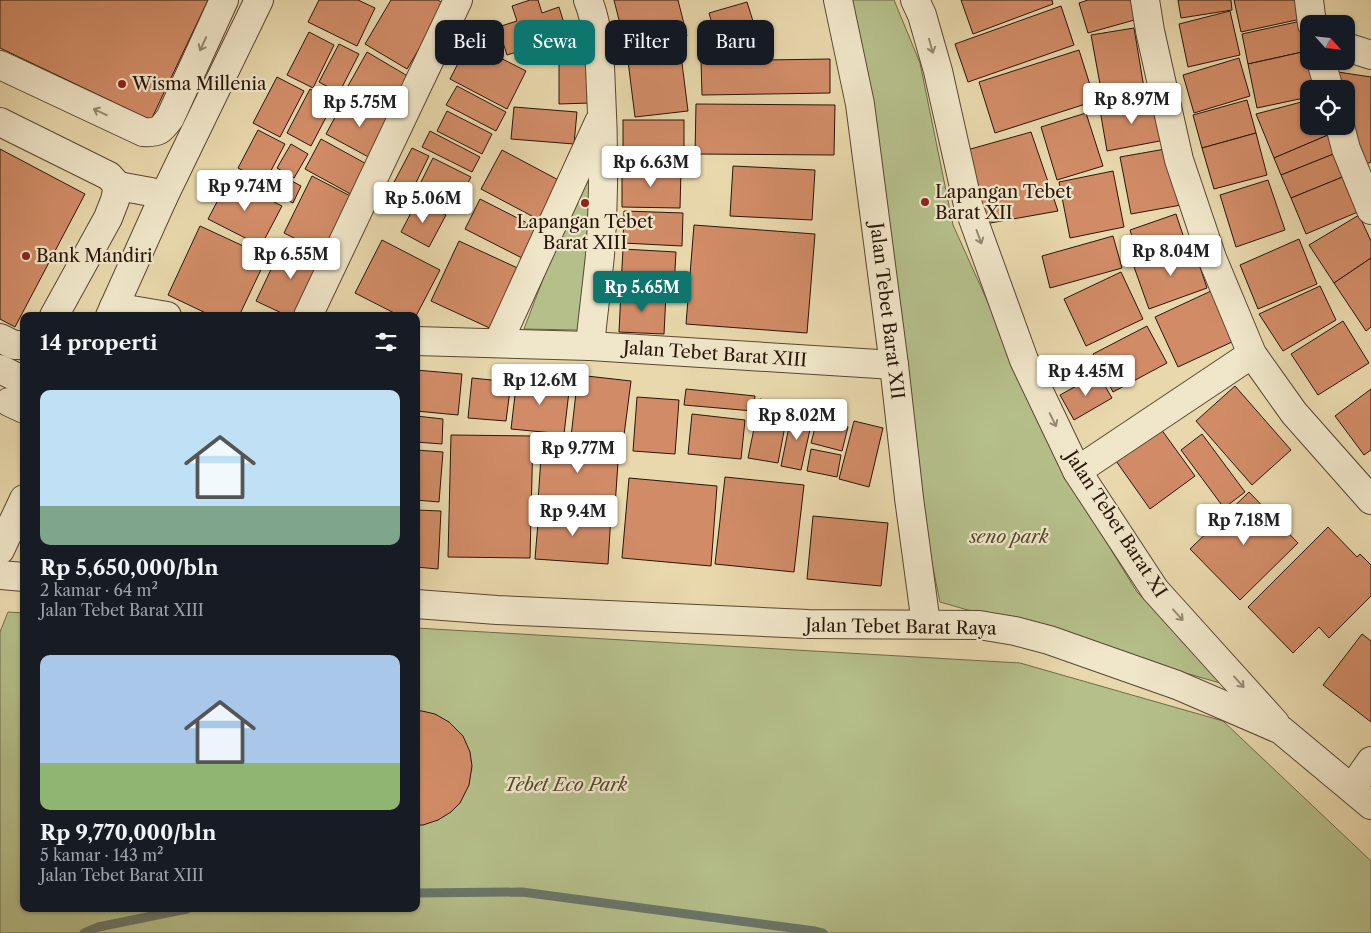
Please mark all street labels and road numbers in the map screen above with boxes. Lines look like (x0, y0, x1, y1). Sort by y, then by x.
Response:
street label: Jalan Tebet Barat XII (865, 219, 909, 400)
street label: Jalan Tebet Barat XIII (619, 336, 808, 371)
street label: Jalan Tebet Barat XI (1059, 444, 1172, 602)
street label: Jalan Tebet Barat Raya (802, 614, 997, 640)

